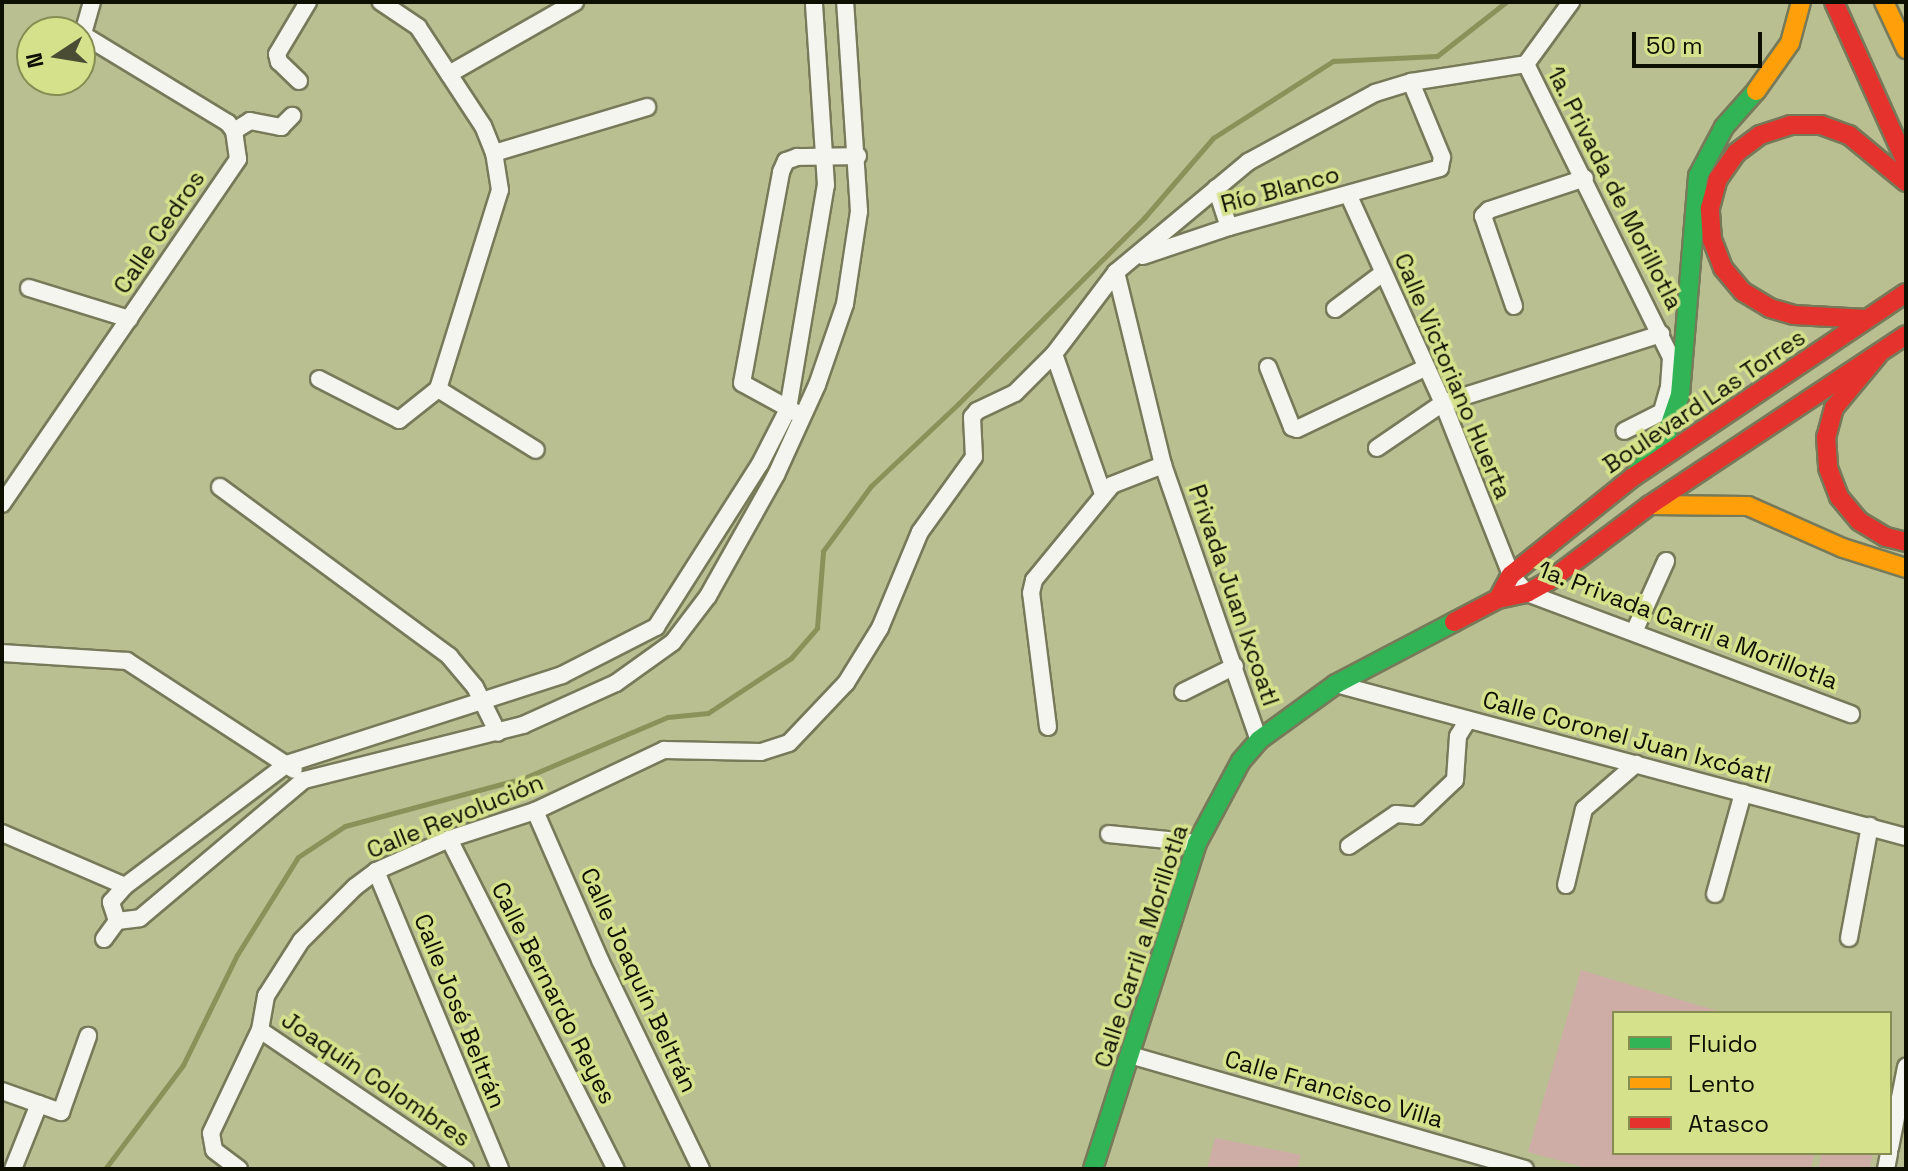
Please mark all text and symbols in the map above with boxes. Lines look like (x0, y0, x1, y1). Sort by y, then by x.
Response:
north arrow (16, 16, 96, 96)
scale bar (1636, 16, 1766, 66)
text: 50 m (1646, 30, 1703, 61)
text: N (19, 50, 50, 71)
street label: 1a. Privada de Morillotla (1541, 61, 1689, 315)
street label: Río Blanco (1218, 159, 1342, 219)
street label: Calle Cedros (107, 165, 211, 299)
street label: Calle Victoriano Huerta (1388, 249, 1518, 503)
street label: Boulevard Las Torres (1597, 322, 1811, 480)
street label: Privada Juan Ixcoatl (1183, 481, 1285, 709)
street label: 1a. Privada Carril a Morillotla (1534, 554, 1842, 696)
street label: Calle Coronel Juan Ixcóatl (1480, 685, 1774, 789)
street label: Calle Revolución (363, 767, 547, 865)
street label: Calle Carril a Morillotla (1088, 821, 1194, 1071)
street label: Calle Joaquín Beltrán (574, 863, 704, 1097)
street label: Calle Bernardo Reyes (486, 877, 622, 1109)
street label: Calle José Beltrán (408, 910, 512, 1112)
street label: Joaquín Colombres (276, 1005, 476, 1153)
legend (1612, 1011, 1892, 1155)
text: Fluido (1688, 1028, 1758, 1059)
street label: Calle Francisco Villa (1221, 1044, 1447, 1134)
text: Lento (1688, 1068, 1755, 1099)
text: Atasco (1688, 1108, 1769, 1139)

